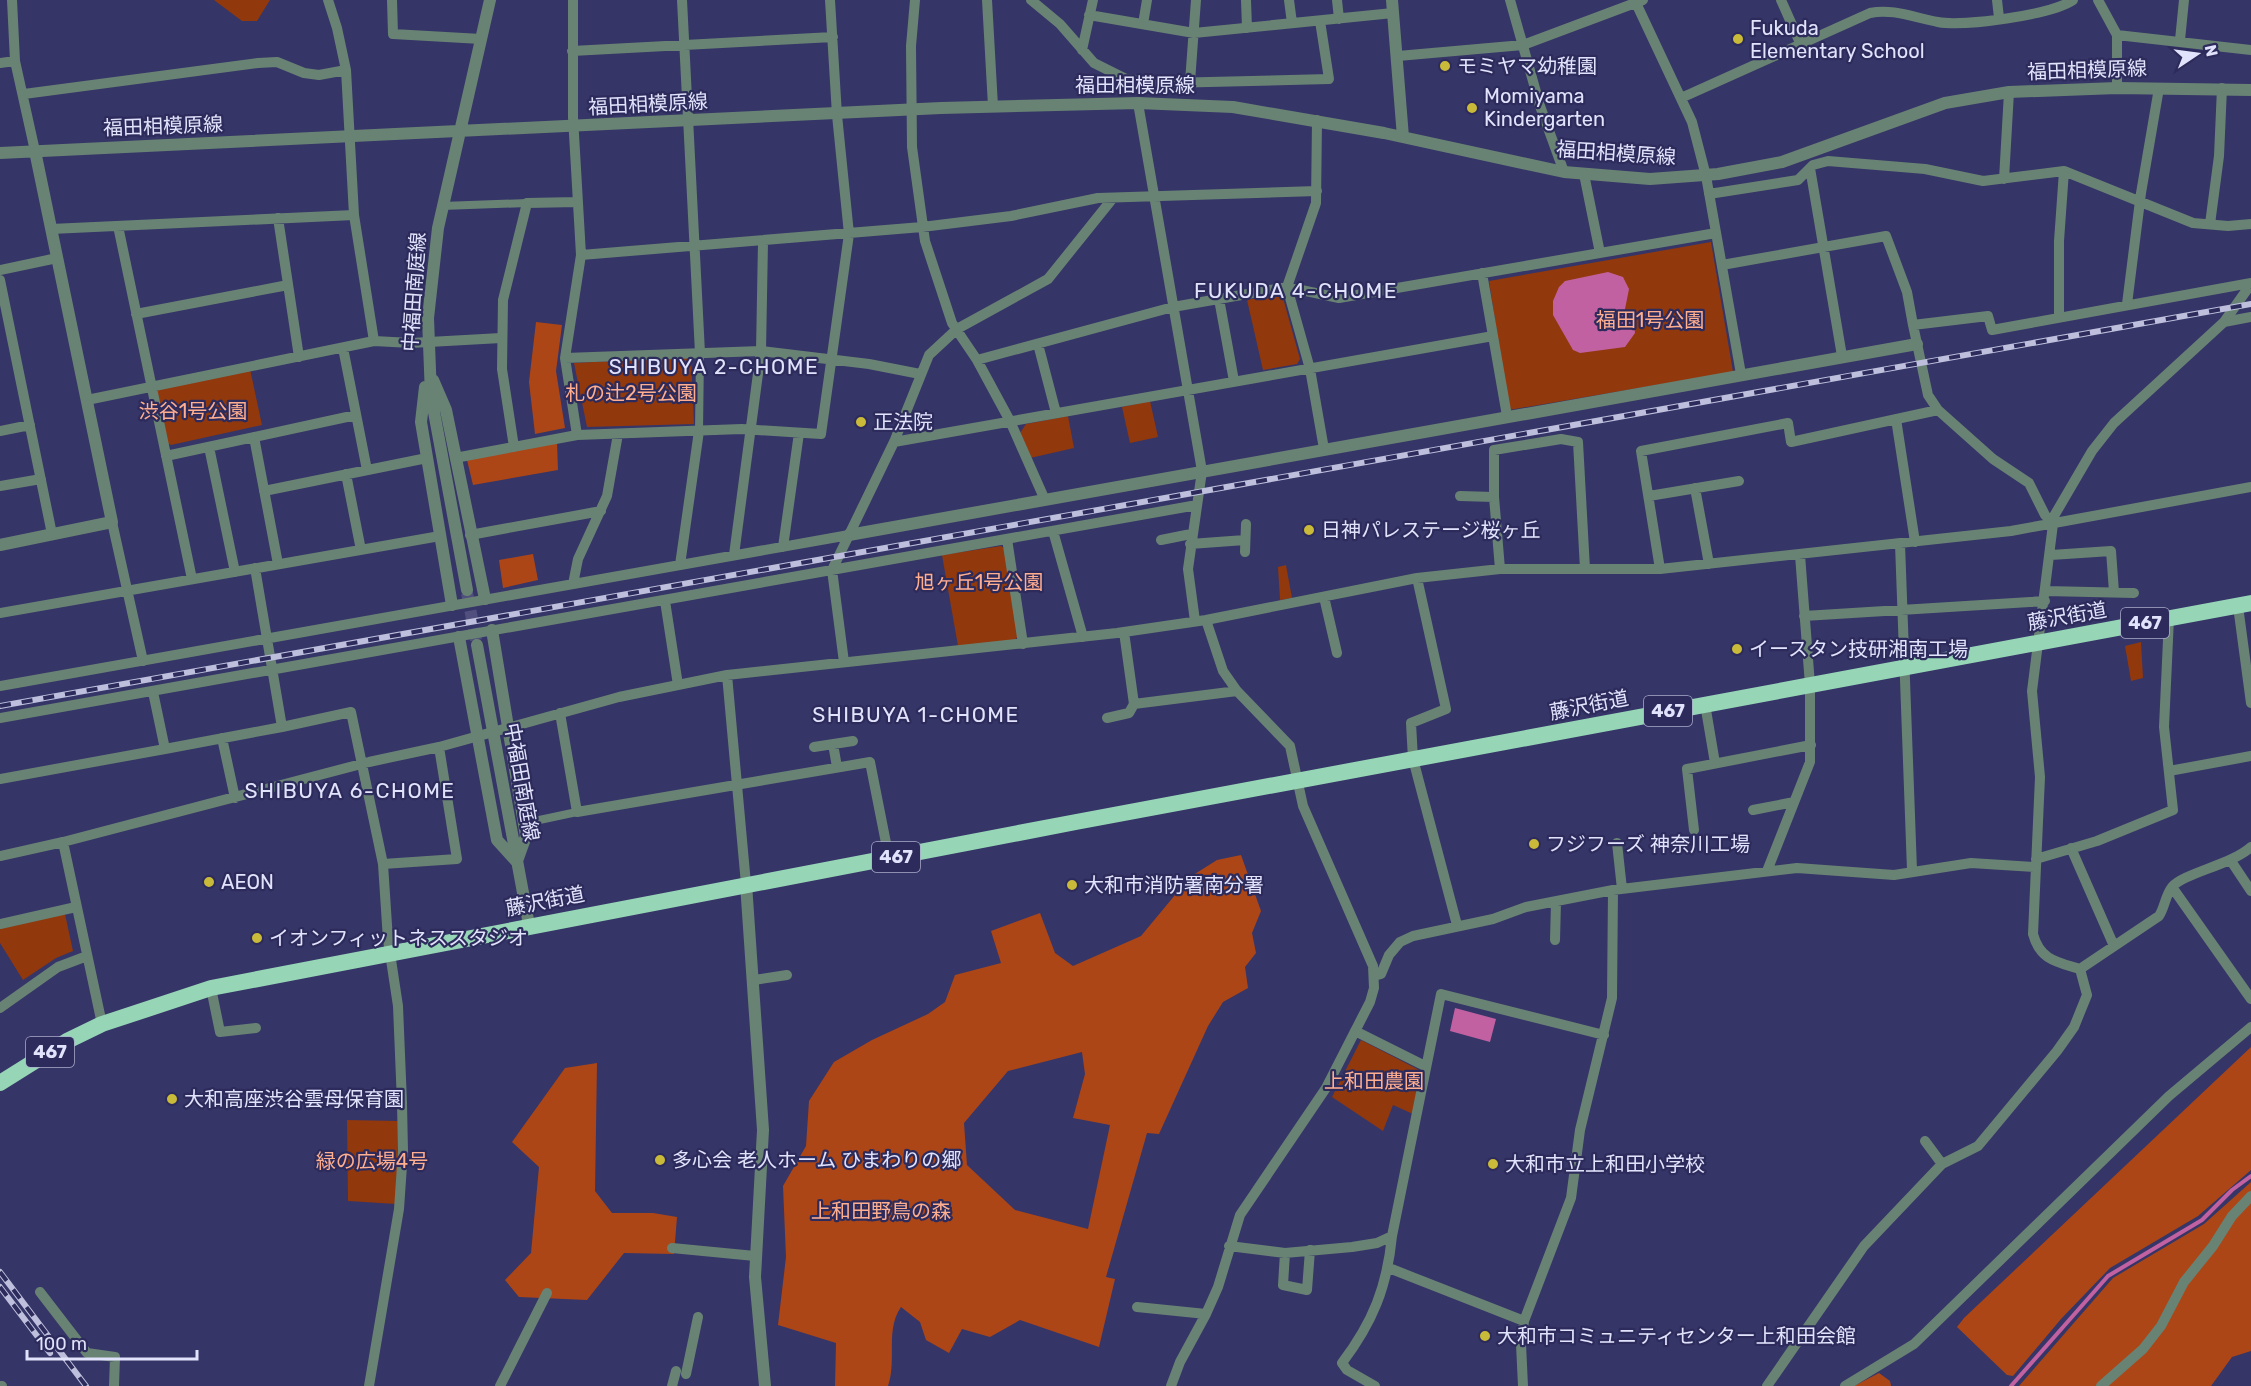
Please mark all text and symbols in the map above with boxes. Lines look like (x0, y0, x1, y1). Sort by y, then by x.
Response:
place label: Fukuda Elementary School (1750, 16, 1925, 63)
north arrow (2167, 24, 2227, 84)
marker: Fukuda Elementary School (1731, 32, 1745, 46)
text: N (2201, 43, 2222, 58)
place label: モミヤマ幼稚園 (1457, 54, 1597, 78)
street label: 福田相模原線 (2027, 56, 2147, 84)
marker: モミヤマ幼稚園 (1438, 59, 1452, 73)
street label: 福田相模原線 (1075, 73, 1195, 97)
place label: Momiyama Kindergarten (1484, 84, 1605, 131)
street label: 福田相模原線 (587, 89, 709, 119)
marker: Momiyama Kindergarten (1465, 101, 1479, 115)
street label: 福田相模原線 (103, 112, 223, 140)
street label: 福田相模原線 (1555, 137, 1677, 169)
street label: 中福田南庭線 (398, 231, 430, 353)
district label: FUKUDA 4-CHOME (1194, 278, 1398, 303)
park label: 福田1号公園 (1596, 308, 1704, 332)
district label: SHIBUYA 2-CHOME (609, 354, 819, 379)
park label: 札の辻2号公園 (565, 381, 697, 405)
park label: 渋谷1号公園 (139, 399, 247, 423)
place label: 正法院 (873, 410, 933, 434)
marker: 正法院 (854, 415, 868, 429)
place label: 日神パレステージ桜ヶ丘 (1321, 518, 1541, 542)
marker: 日神パレステージ桜ヶ丘 (1302, 523, 1316, 537)
park label: 旭ヶ丘1号公園 (915, 570, 1043, 594)
street label: 藤沢街道 (2026, 597, 2108, 635)
road number: 467 (2121, 608, 2169, 638)
place label: イースタン技研湘南工場 (1749, 637, 1968, 661)
marker: イースタン技研湘南工場 (1730, 642, 1744, 656)
street label: 藤沢街道 (1547, 686, 1631, 724)
road number: 467 (1644, 696, 1692, 726)
district label: SHIBUYA 1-CHOME (812, 702, 1020, 727)
street label: 中福田南庭線 (500, 721, 544, 843)
district label: SHIBUYA 6-CHOME (244, 778, 456, 803)
place label: フジフーズ 神奈川工場 (1546, 832, 1750, 856)
marker: フジフーズ 神奈川工場 (1527, 837, 1541, 851)
road number: 467 (872, 842, 920, 872)
place label: AEON (221, 870, 274, 894)
place label: 大和市消防署南分署 (1084, 873, 1264, 897)
marker: AEON (202, 875, 216, 889)
marker: 大和市消防署南分署 (1065, 878, 1079, 892)
street label: 藤沢街道 (503, 882, 587, 920)
place label: イオンフィットネススタジオ (269, 926, 528, 950)
marker: イオンフィットネススタジオ (250, 931, 264, 945)
road number: 467 (26, 1037, 74, 1067)
park label: 上和田農園 (1324, 1069, 1424, 1093)
place label: 大和高座渋谷雲母保育園 (184, 1087, 404, 1111)
marker: 大和高座渋谷雲母保育園 (165, 1092, 179, 1106)
place label: 多心会 老人ホーム ひまわりの郷 (672, 1148, 961, 1172)
park label: 緑の広場4号 (316, 1149, 428, 1173)
place label: 大和市立上和田小学校 (1505, 1152, 1705, 1176)
marker: 多心会 老人ホーム ひまわりの郷 (653, 1153, 667, 1167)
marker: 大和市立上和田小学校 (1486, 1157, 1500, 1171)
park label: 上和田野鳥の森 (811, 1199, 951, 1223)
scale bar (27, 1323, 196, 1361)
place label: 大和市コミュニティセンター上和田会館 (1497, 1324, 1856, 1348)
marker: 大和市コミュニティセンター上和田会館 (1478, 1329, 1492, 1343)
text: 100 m (36, 1333, 87, 1355)

